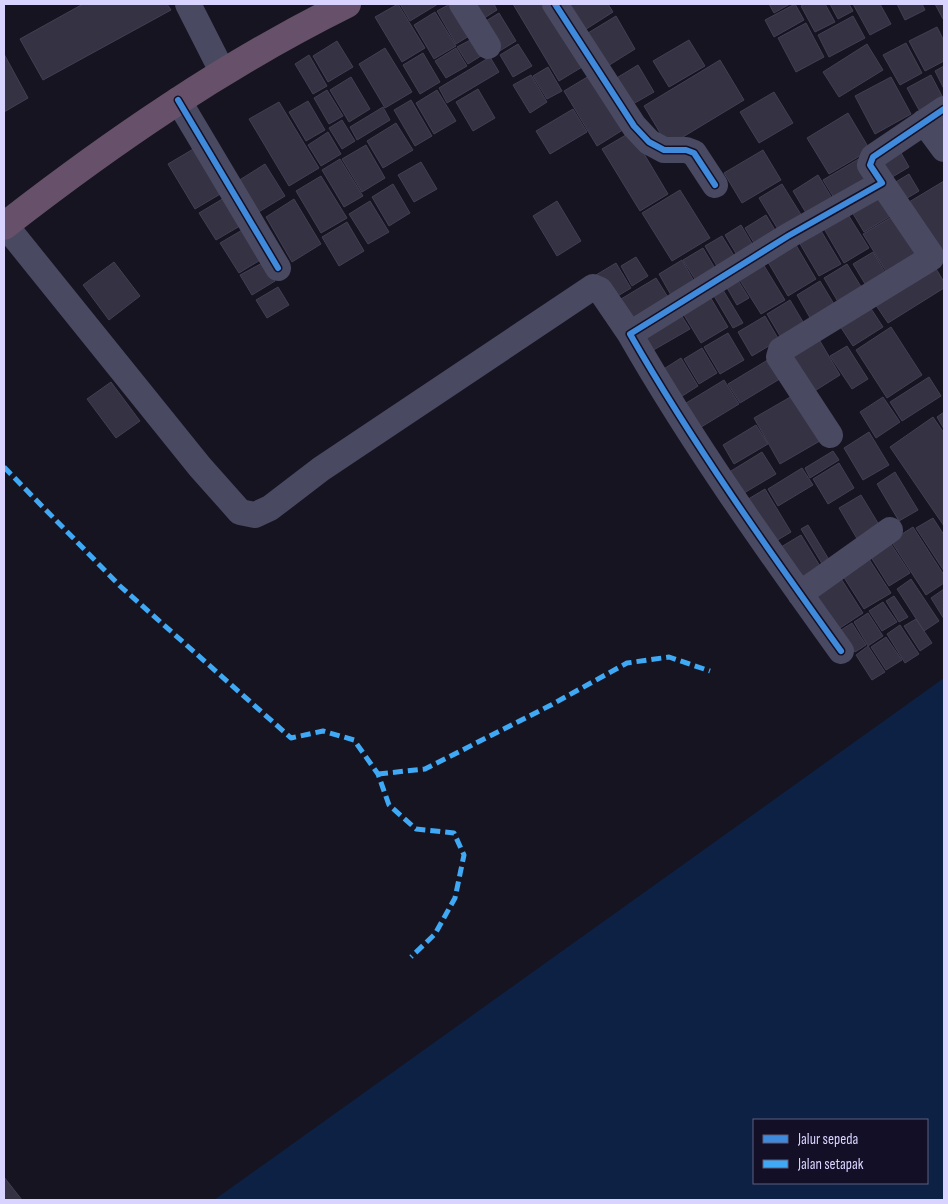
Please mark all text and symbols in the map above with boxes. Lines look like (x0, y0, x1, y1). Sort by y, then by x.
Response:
legend (753, 1119, 928, 1184)
text: Jalur sepeda (797, 1130, 859, 1149)
text: Jalan setapak (797, 1155, 864, 1174)

